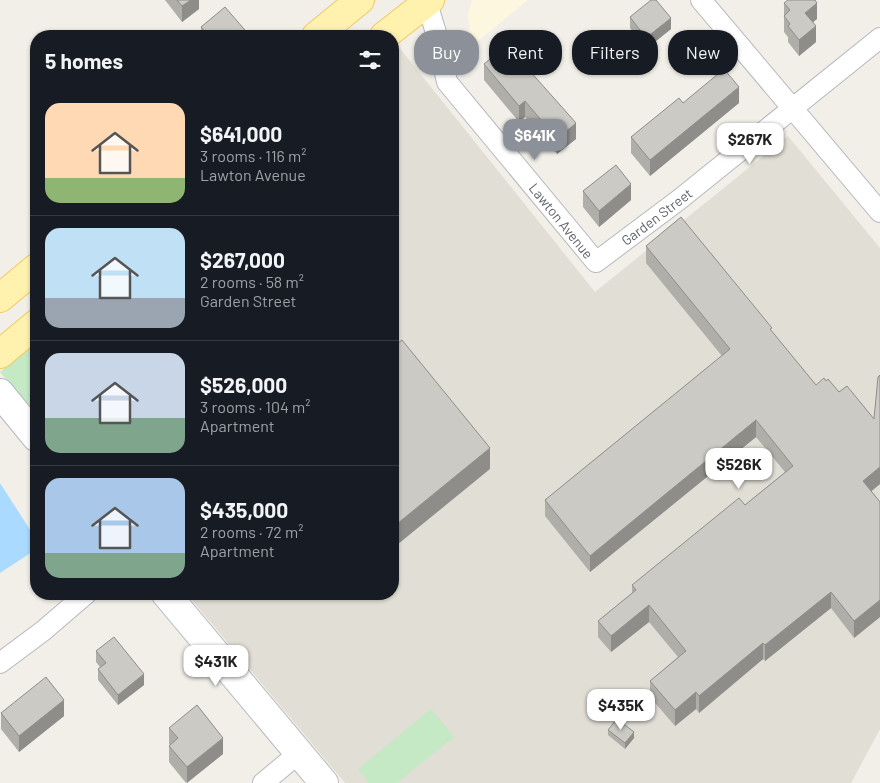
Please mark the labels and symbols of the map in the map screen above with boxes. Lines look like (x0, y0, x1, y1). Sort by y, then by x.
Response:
pin: $641K (500, 119, 570, 161)
pin: $267K (715, 122, 785, 165)
street label: Lawton Avenue (526, 179, 597, 262)
street label: Garden Street (618, 184, 695, 249)
pin: $526K (704, 448, 774, 490)
pin: $431K (181, 644, 251, 687)
pin: $435K (586, 688, 656, 731)

